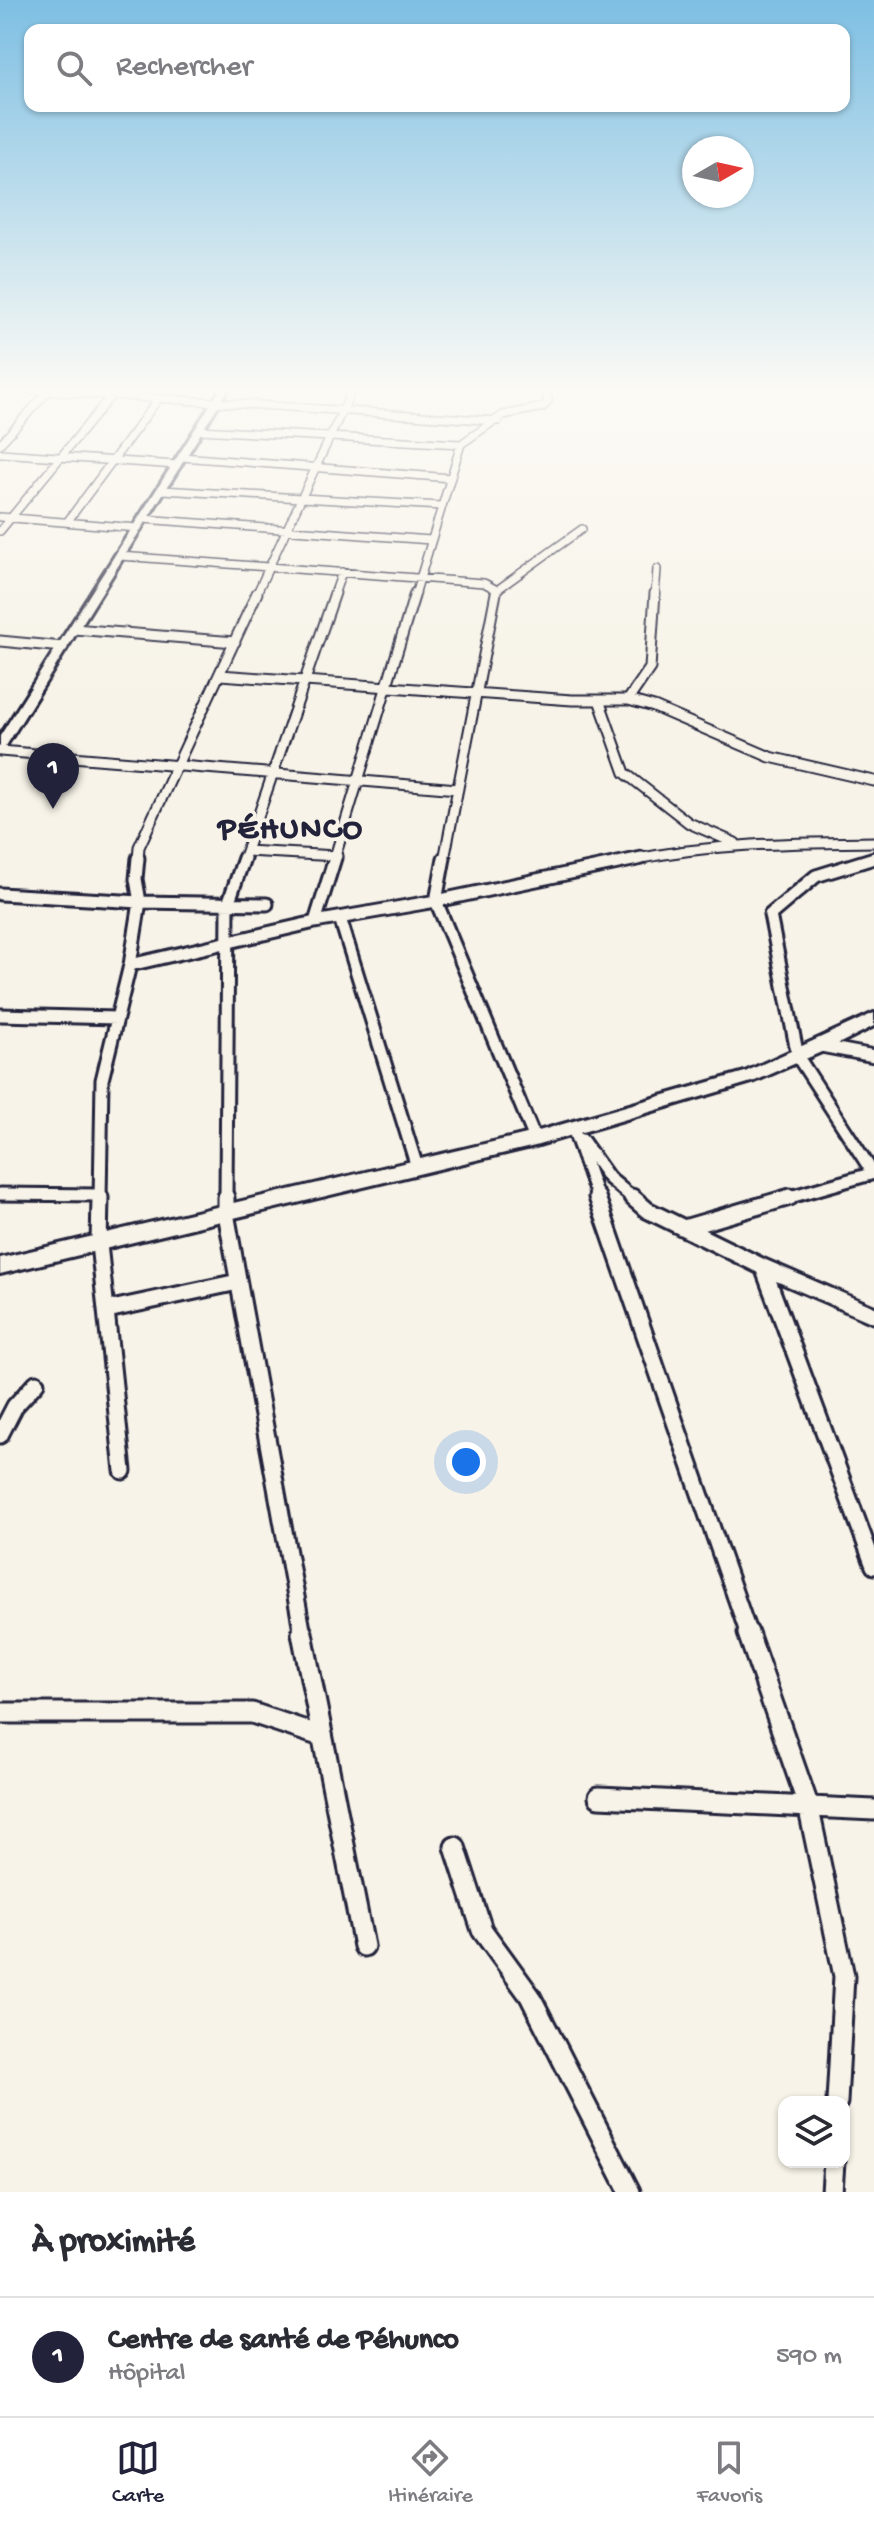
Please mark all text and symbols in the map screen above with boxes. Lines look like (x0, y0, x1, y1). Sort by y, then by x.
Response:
search box (24, 24, 850, 112)
icon: search (52, 46, 96, 90)
text: Rechercher (116, 51, 252, 86)
north arrow (682, 136, 754, 208)
pin: 1 (27, 743, 79, 809)
district label: PÉHUNCO (216, 812, 364, 850)
your location (446, 1442, 486, 1482)
map controls (778, 2096, 850, 2168)
button: layers (778, 2096, 850, 2168)
text: À proximité (32, 2224, 195, 2264)
text: Centre de santé de Péhunco (108, 2324, 459, 2359)
text: 1 (53, 2342, 63, 2373)
text: 590 m (776, 2342, 842, 2373)
text: Hôpital (108, 2359, 186, 2390)
tab: Carte (112, 2436, 164, 2510)
tab: Itinéraire (388, 2436, 473, 2510)
tab: Favoris (697, 2436, 762, 2510)

